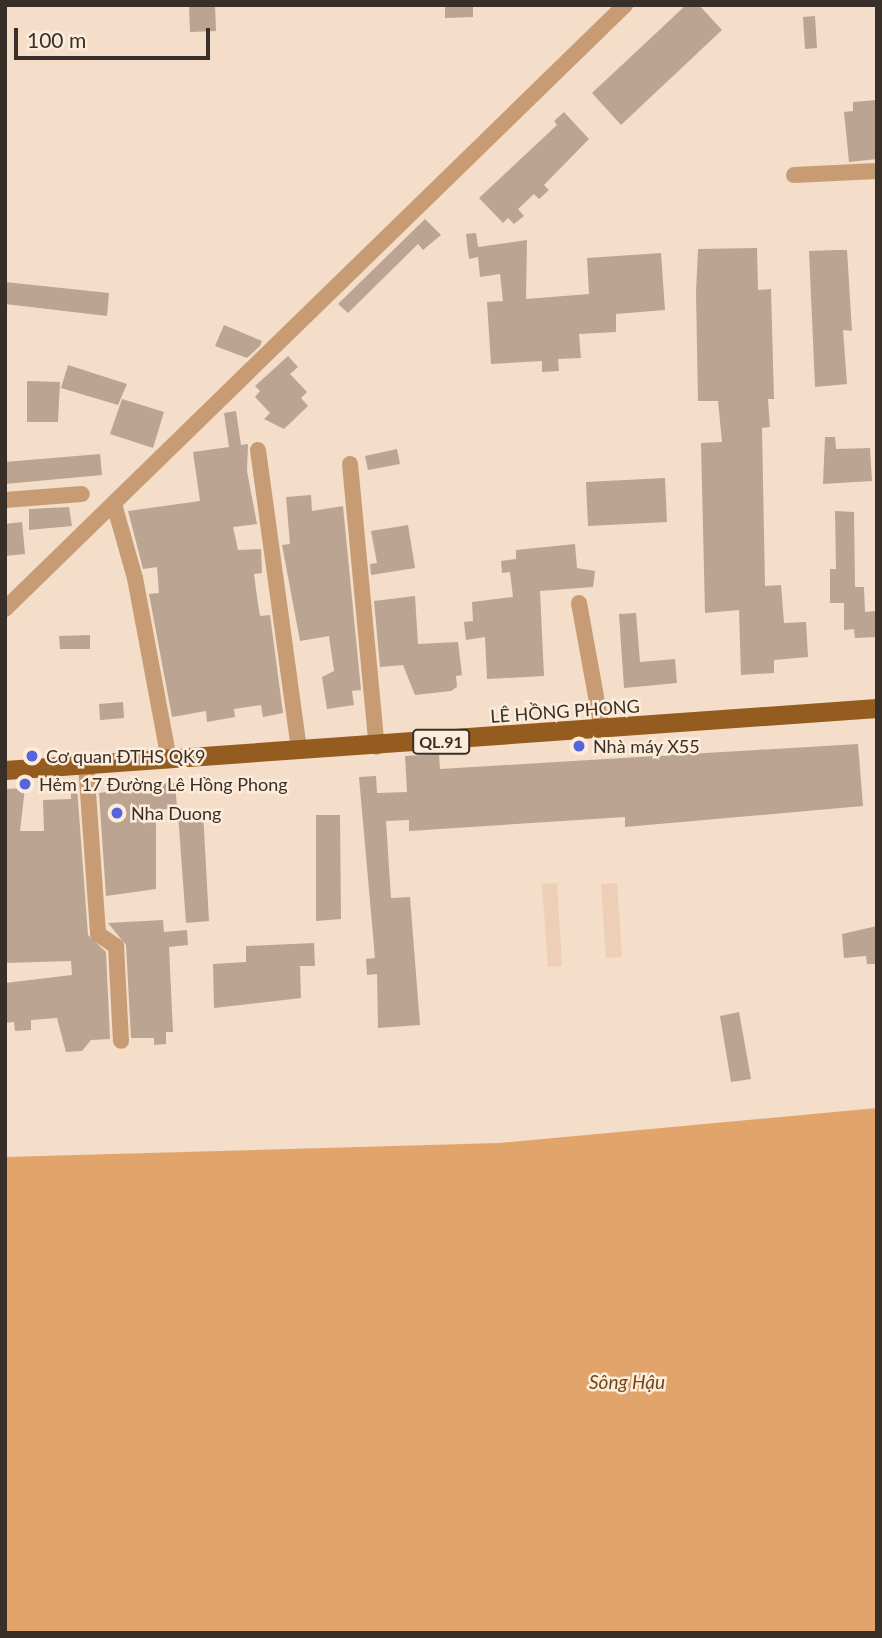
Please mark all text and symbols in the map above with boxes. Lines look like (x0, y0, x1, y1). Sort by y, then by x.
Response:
scale bar (18, 14, 214, 58)
text: 100 m (27, 27, 86, 52)
street label: LÊ HỒNG PHONG (490, 695, 640, 727)
road number: QL.91 (411, 730, 471, 754)
place label: Nhà máy X55 (593, 735, 700, 757)
marker: Nhà máy X55 (571, 738, 587, 754)
place label: Cơ quan ĐTHS QK9 (46, 745, 206, 767)
marker: Cơ quan ĐTHS QK9 (24, 748, 40, 764)
place label: Hẻm 17 Đường Lê Hồng Phong (39, 773, 288, 795)
marker: Hẻm 17 Đường Lê Hồng Phong (17, 776, 33, 792)
place label: Nha Duong (131, 802, 221, 824)
marker: Nha Duong (109, 805, 125, 821)
water label: Sông Hậu (589, 1371, 665, 1393)

